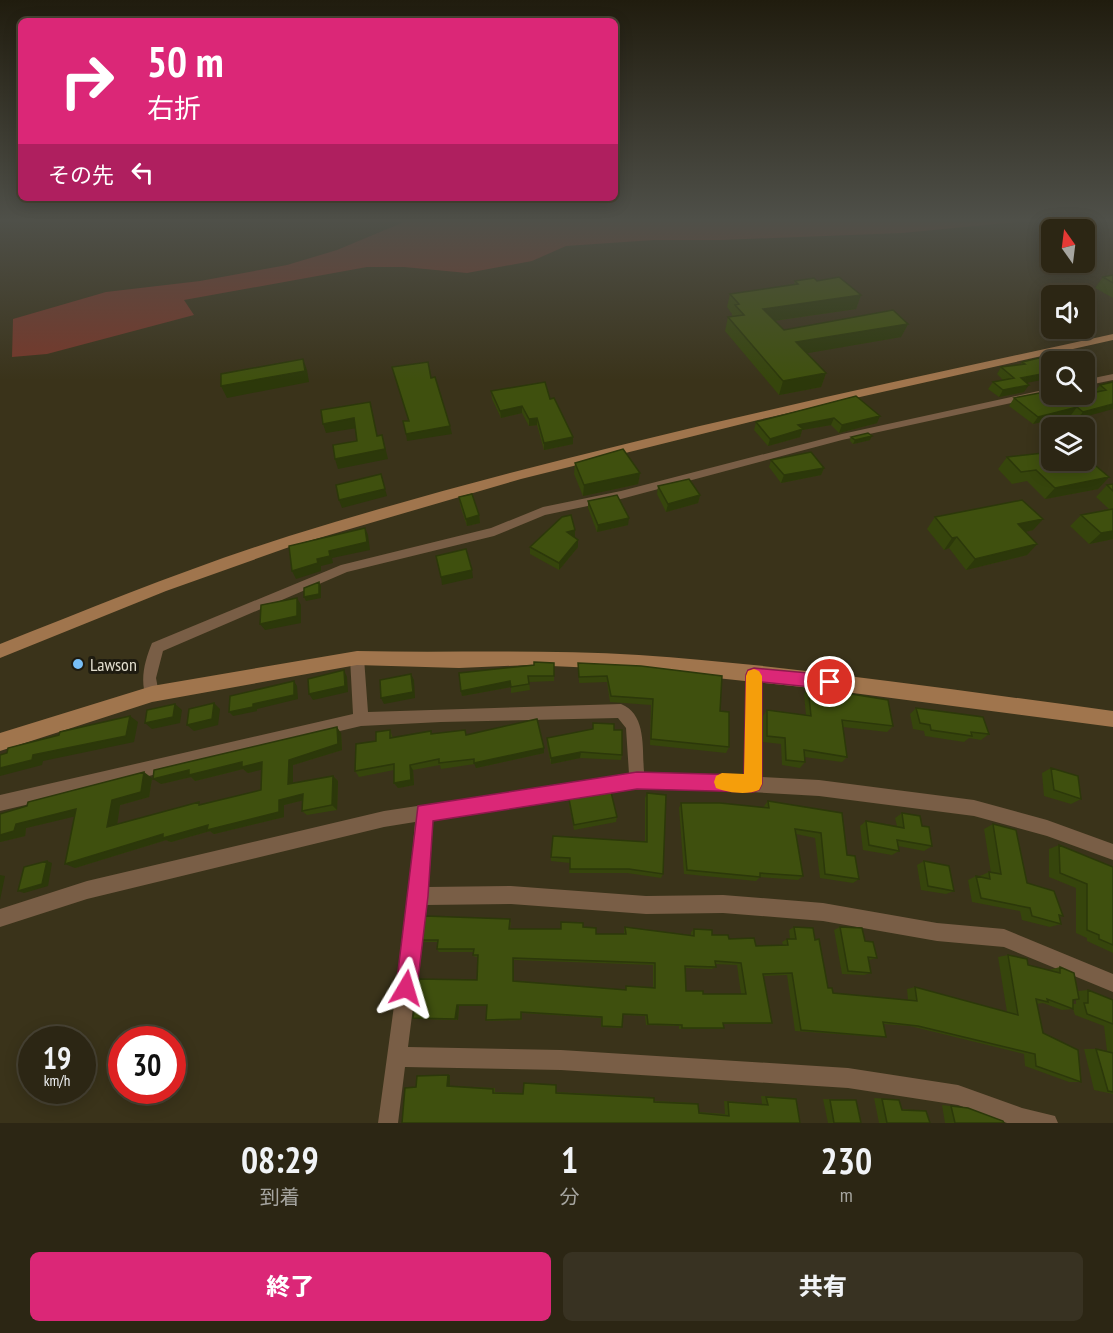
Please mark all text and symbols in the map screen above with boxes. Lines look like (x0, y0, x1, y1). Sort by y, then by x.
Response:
text: 50 m (147, 34, 224, 89)
icon: right (48, 42, 126, 120)
text: 右折 (147, 91, 201, 125)
icon: left (126, 156, 159, 189)
text: その先 (48, 161, 114, 189)
north arrow (1041, 219, 1095, 273)
map controls (1041, 219, 1095, 471)
button: sound (1041, 285, 1095, 339)
button: search (1041, 351, 1095, 405)
button: layers (1041, 417, 1095, 471)
place label: Lawson (90, 653, 137, 676)
pin (804, 656, 855, 707)
marker: Lawson (71, 657, 85, 671)
icon: arrive (813, 665, 846, 698)
position arrow (374, 956, 438, 1020)
speed limit sign: 30 (108, 1026, 186, 1104)
text: 19 (43, 1038, 71, 1077)
text: km/h (44, 1071, 70, 1090)
text: 08:29 (241, 1136, 319, 1183)
text: 1 (561, 1136, 578, 1183)
text: 230 (821, 1137, 872, 1184)
text: m (840, 1182, 853, 1208)
text: 到着 (260, 1184, 300, 1210)
text: 分 (560, 1184, 580, 1210)
button: 終了 (30, 1252, 551, 1321)
button: 共有 (563, 1252, 1083, 1321)

